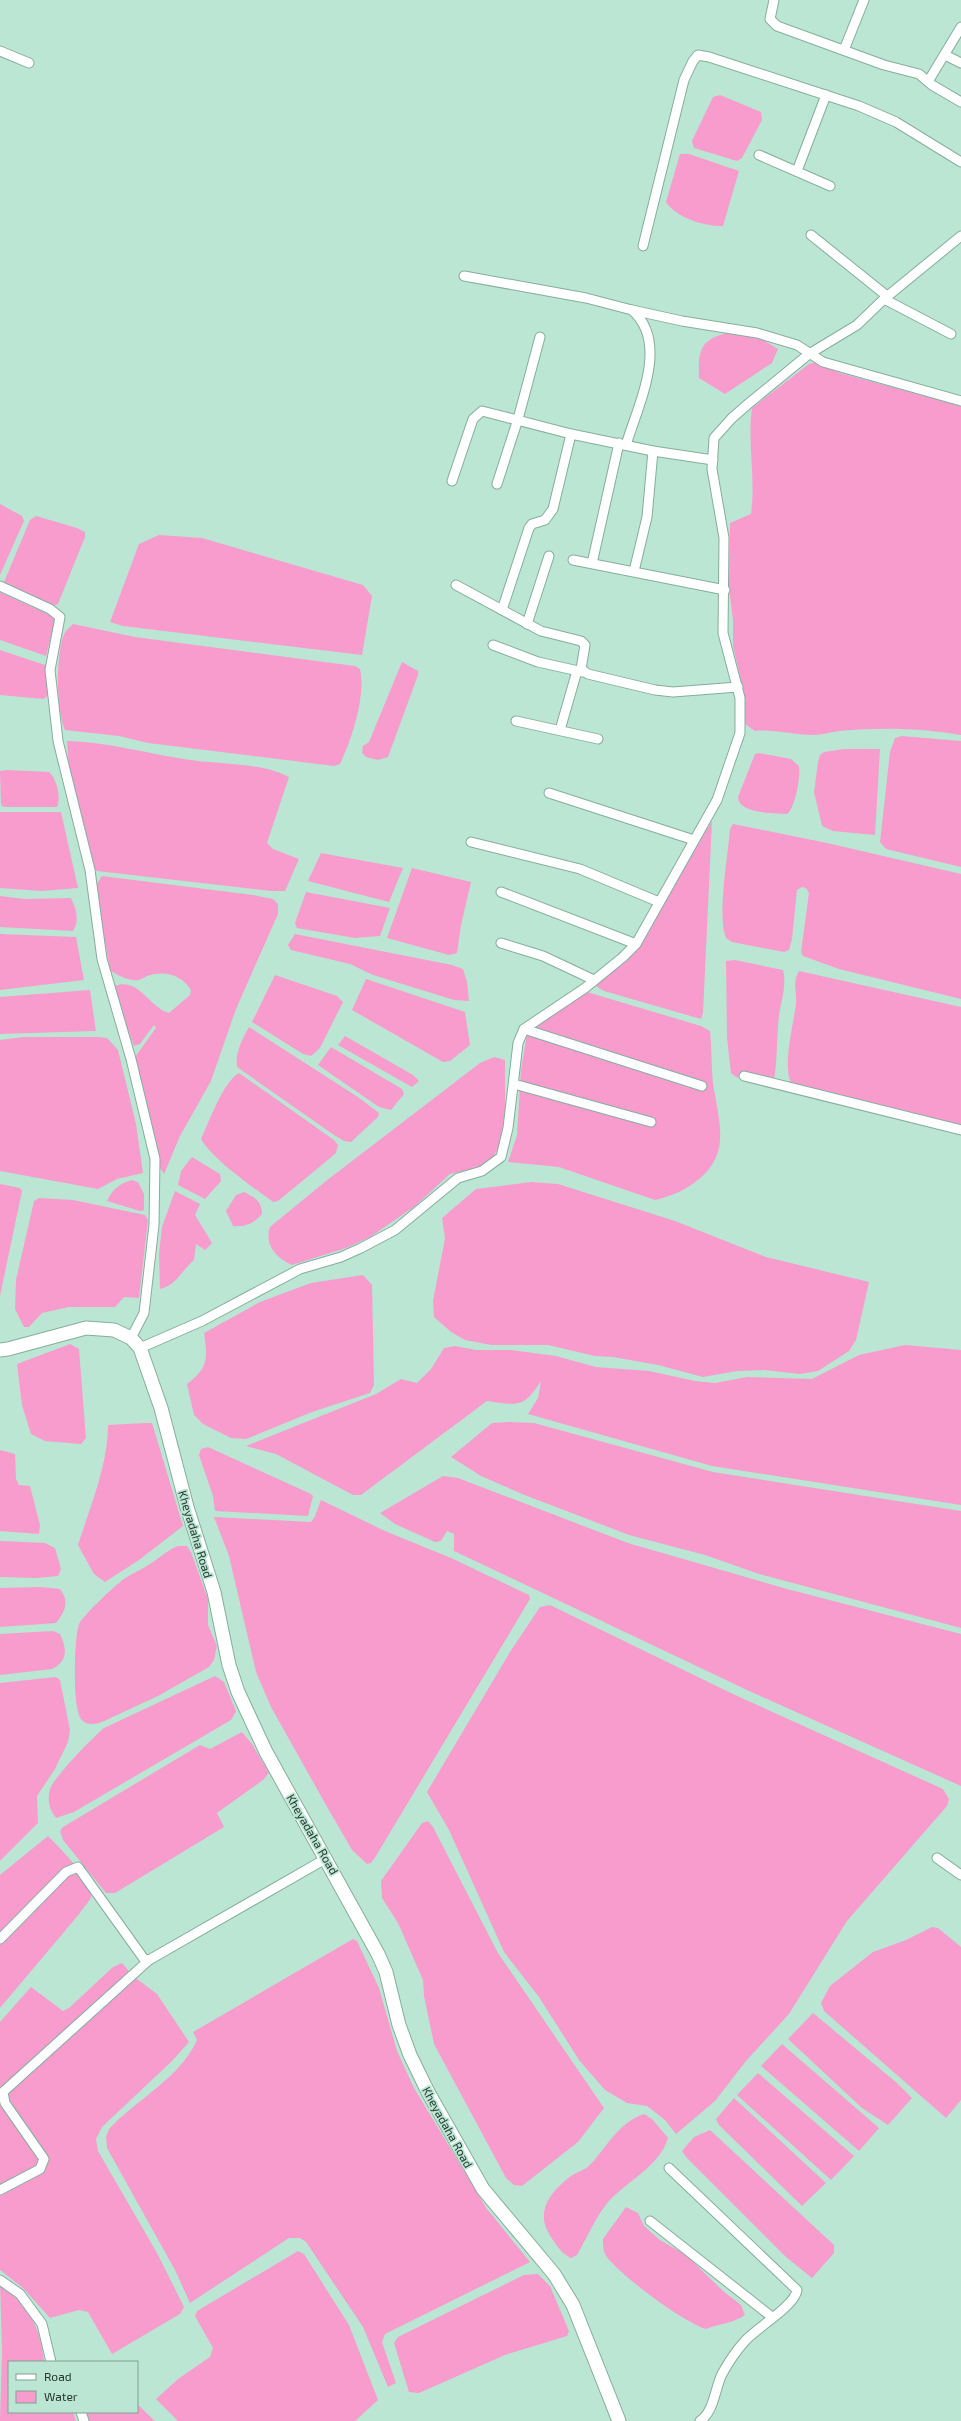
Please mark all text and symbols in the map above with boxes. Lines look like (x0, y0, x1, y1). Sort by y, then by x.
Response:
street label: Kheyadaha Road (176, 1489, 216, 1579)
street label: Kheyadaha Road (284, 1791, 342, 1877)
street label: Kheyadaha Road (420, 2084, 476, 2170)
legend (8, 2361, 138, 2413)
text: Road (44, 2369, 72, 2383)
text: Water (44, 2389, 78, 2403)

